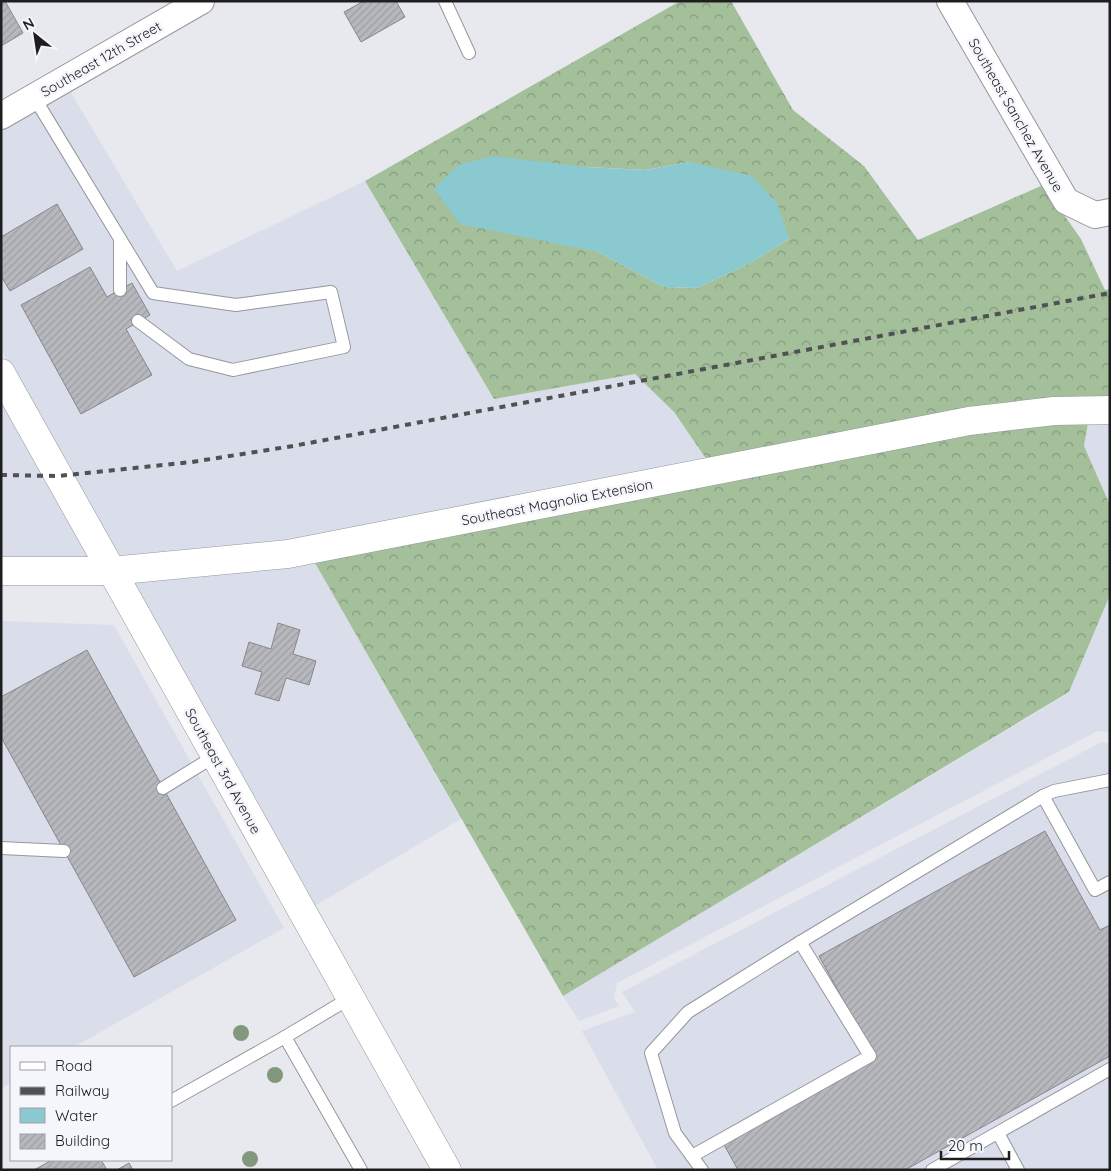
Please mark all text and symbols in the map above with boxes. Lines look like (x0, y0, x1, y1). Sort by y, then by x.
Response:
north arrow (10, 10, 60, 60)
text: N (20, 13, 37, 34)
street label: Southeast 12th Street (37, 17, 165, 101)
street label: Southeast Sanchez Avenue (965, 35, 1067, 195)
street label: Southeast Magnolia Extension (460, 475, 654, 529)
street label: Southeast 3rd Avenue (181, 705, 265, 837)
legend (10, 1046, 172, 1161)
text: Road (55, 1056, 92, 1075)
text: Railway (55, 1081, 110, 1100)
text: Water (55, 1106, 98, 1125)
scale bar (941, 1128, 1008, 1160)
text: Building (55, 1131, 110, 1150)
text: 20 m (948, 1136, 983, 1155)

